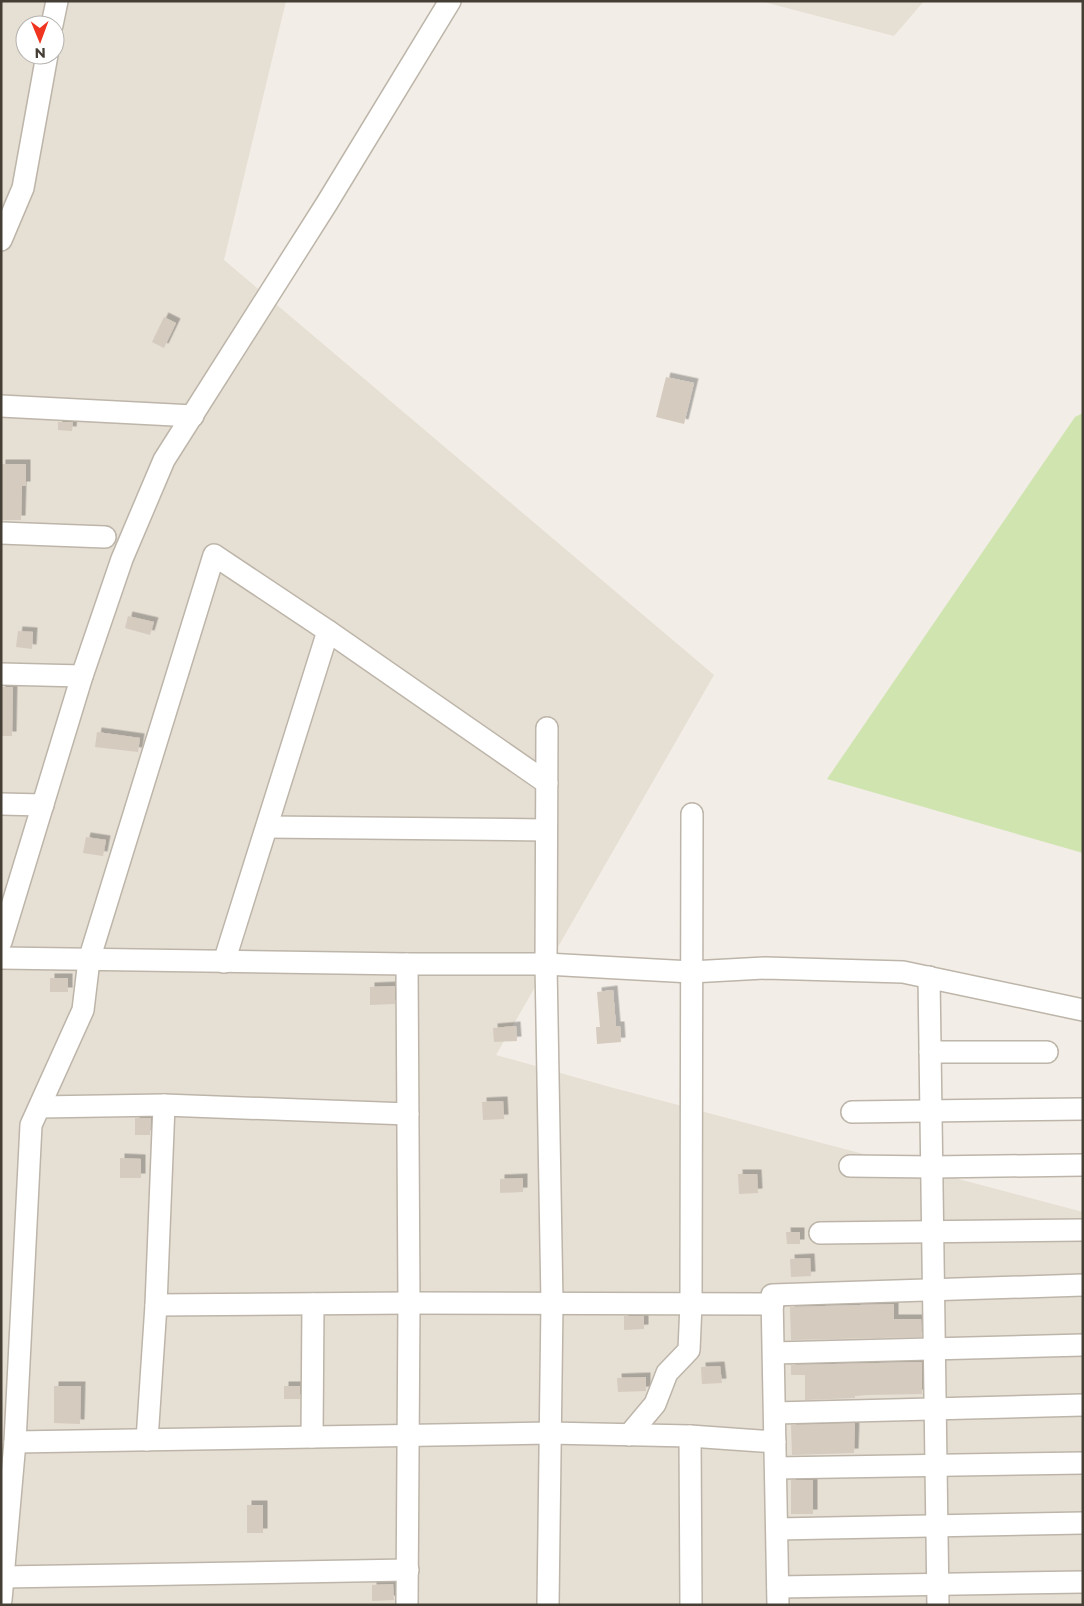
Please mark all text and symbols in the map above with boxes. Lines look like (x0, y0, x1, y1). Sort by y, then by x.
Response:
north arrow (15, 15, 65, 65)
text: N (34, 44, 46, 62)

